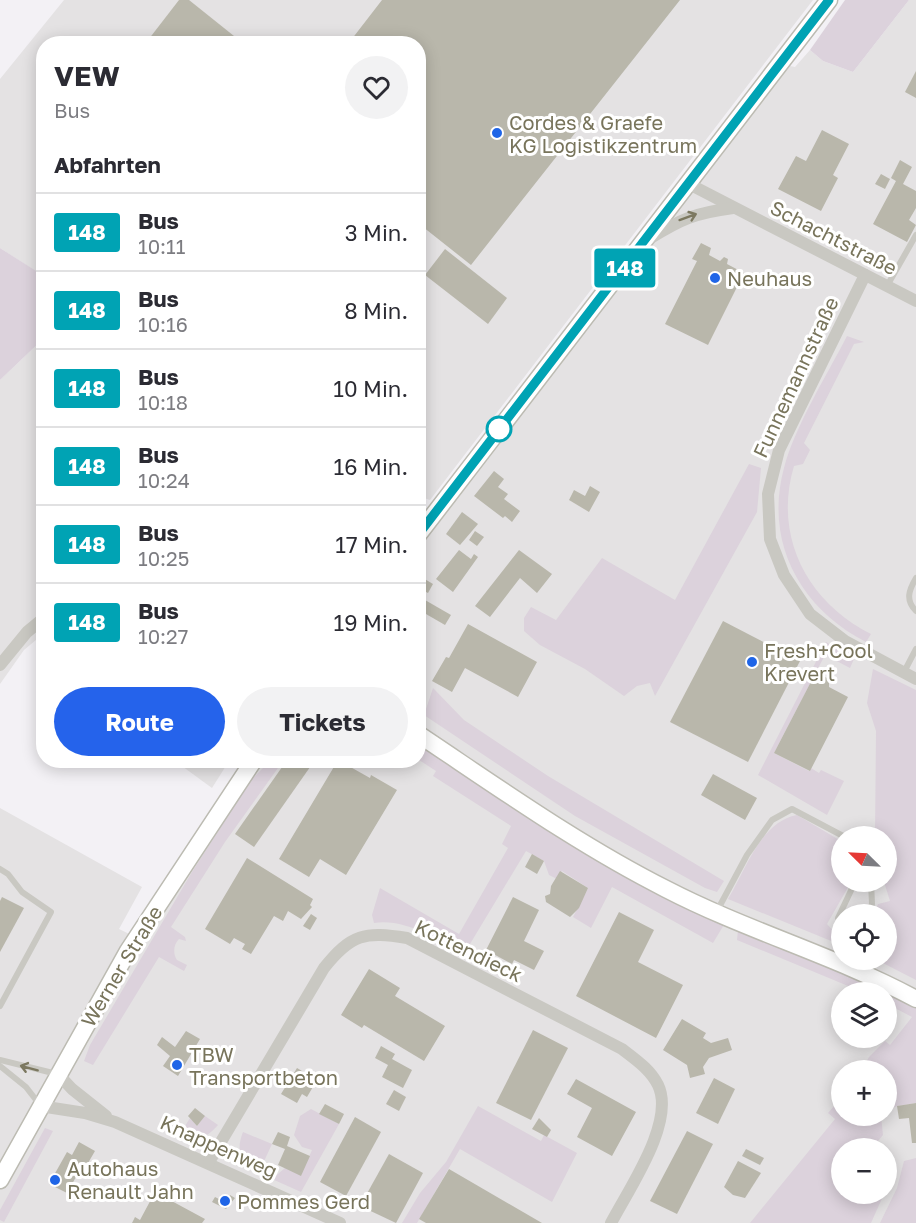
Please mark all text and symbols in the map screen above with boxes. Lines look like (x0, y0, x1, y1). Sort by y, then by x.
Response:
button: heart (345, 56, 408, 119)
text: VEW (54, 59, 120, 92)
text: Bus (54, 98, 90, 122)
place label: Cordes & Graefe KG Logistikzentrum (509, 110, 697, 157)
marker: Cordes & Graefe KG Logistikzentrum (490, 126, 504, 140)
text: Abfahrten (54, 151, 161, 178)
street label: Schachtstraße (767, 195, 901, 279)
text: Bus (138, 207, 179, 234)
one-way arrow (678, 211, 697, 222)
text: 148 (68, 219, 106, 245)
text: 3 Min. (345, 219, 408, 246)
text: 10:11 (138, 234, 186, 258)
line badge: 148 (590, 248, 660, 288)
text: 148 (606, 255, 644, 281)
place label: Neuhaus (727, 266, 812, 290)
marker: Neuhaus (708, 271, 722, 285)
text: Bus (138, 285, 179, 312)
street label: Funnemannstraße (747, 293, 843, 461)
text: 148 (68, 297, 106, 323)
text: 8 Min. (344, 297, 408, 324)
text: 10:16 (138, 312, 188, 336)
text: Bus (138, 363, 179, 390)
text: 148 (68, 375, 106, 401)
text: 10 Min. (333, 375, 408, 402)
text: 10:18 (138, 390, 188, 414)
unlabelled marker (486, 416, 512, 442)
text: Bus (138, 441, 179, 468)
text: 148 (68, 453, 106, 479)
text: 16 Min. (334, 453, 408, 480)
text: 10:24 (138, 468, 190, 492)
text: Bus (138, 519, 179, 546)
text: 148 (68, 531, 106, 557)
text: 17 Min. (335, 531, 408, 558)
text: 10:25 (138, 546, 189, 570)
text: Bus (138, 597, 179, 624)
text: 148 (68, 609, 106, 635)
text: 19 Min. (334, 609, 408, 636)
text: 10:27 (138, 624, 188, 648)
place label: Fresh+Cool Krevert (764, 638, 873, 685)
marker: Fresh+Cool Krevert (745, 655, 759, 669)
button: Route (54, 687, 225, 756)
button: Tickets (237, 687, 408, 756)
north arrow (831, 826, 897, 892)
map controls (831, 826, 897, 1204)
street label: Werner Straße (75, 901, 167, 1031)
button: locate (831, 904, 897, 970)
street label: Kottendieck (411, 914, 527, 986)
button: layers (831, 982, 897, 1048)
place label: TBW Transportbeton (189, 1042, 338, 1089)
marker: TBW Transportbeton (170, 1058, 184, 1072)
button: + (831, 1060, 897, 1126)
one-way arrow (20, 1062, 39, 1073)
street label: Knappenweg (157, 1109, 281, 1183)
button: − (831, 1138, 897, 1204)
place label: Autohaus Renault Jahn (67, 1156, 194, 1203)
marker: Autohaus Renault Jahn (48, 1173, 62, 1187)
place label: Pommes Gerd (237, 1189, 370, 1213)
marker: Pommes Gerd (218, 1194, 232, 1208)

